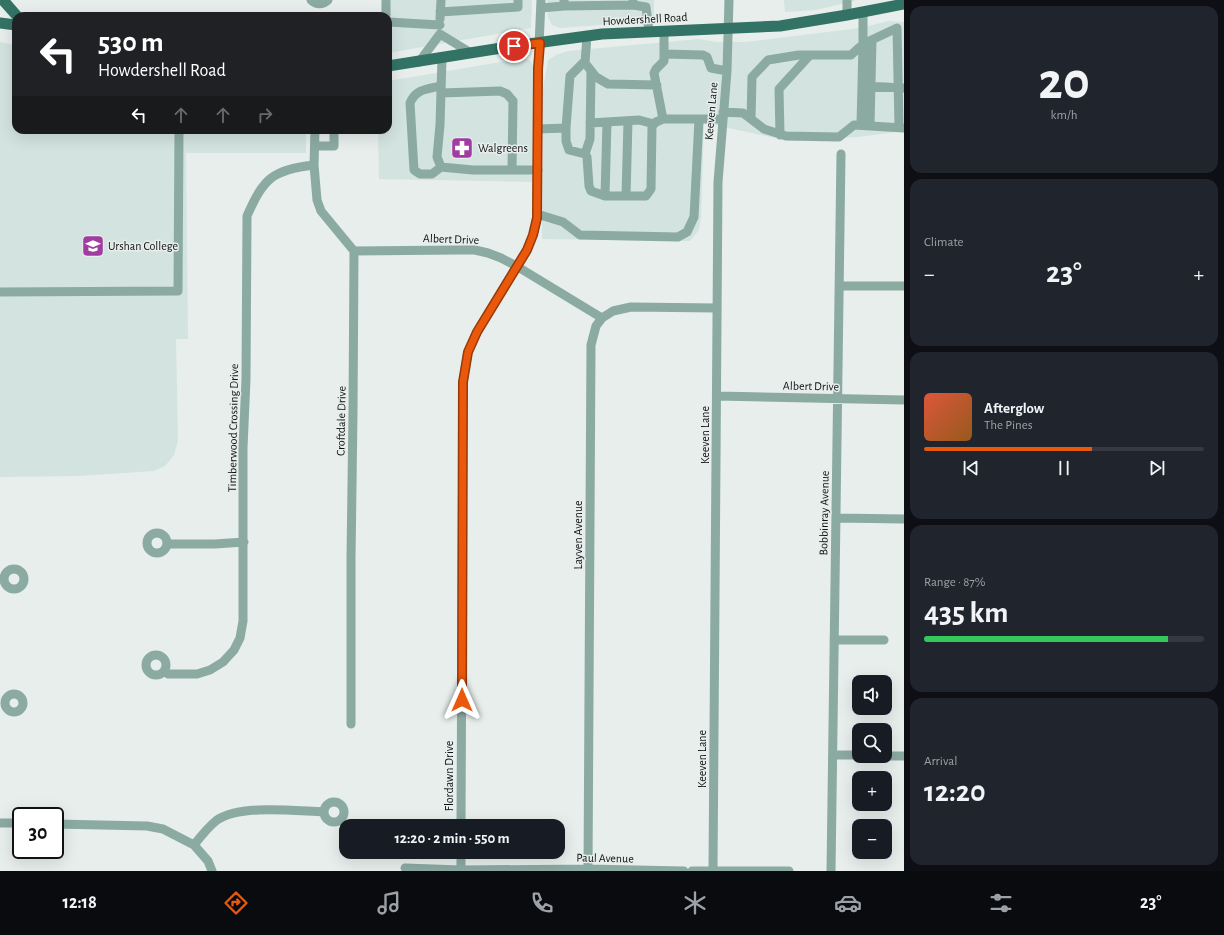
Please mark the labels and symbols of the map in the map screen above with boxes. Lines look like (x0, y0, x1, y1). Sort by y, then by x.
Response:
street label: Howdershell Road (602, 11, 688, 27)
pin (497, 29, 531, 63)
street label: Keeven Lane (702, 82, 720, 140)
pharmacy icon: Walgreens (449, 135, 475, 161)
place label: Walgreens (478, 142, 528, 154)
street label: Albert Drive (423, 232, 479, 246)
school or university icon: Urshan College (80, 233, 106, 259)
place label: Urshan College (108, 240, 178, 252)
street label: Timberwood Crossing Drive (226, 364, 240, 492)
street label: Albert Drive (783, 380, 839, 392)
street label: Croftdale Drive (334, 386, 348, 456)
street label: Keeven Lane (699, 406, 711, 464)
street label: Bobbinray Avenue (817, 471, 832, 555)
street label: Layven Avenue (572, 500, 585, 570)
position arrow (441, 679, 483, 721)
street label: Keeven Lane (696, 730, 708, 788)
street label: Flordawn Drive (443, 741, 455, 811)
speed limit sign: 30 (12, 807, 64, 859)
street label: Paul Avenue (576, 851, 634, 865)

